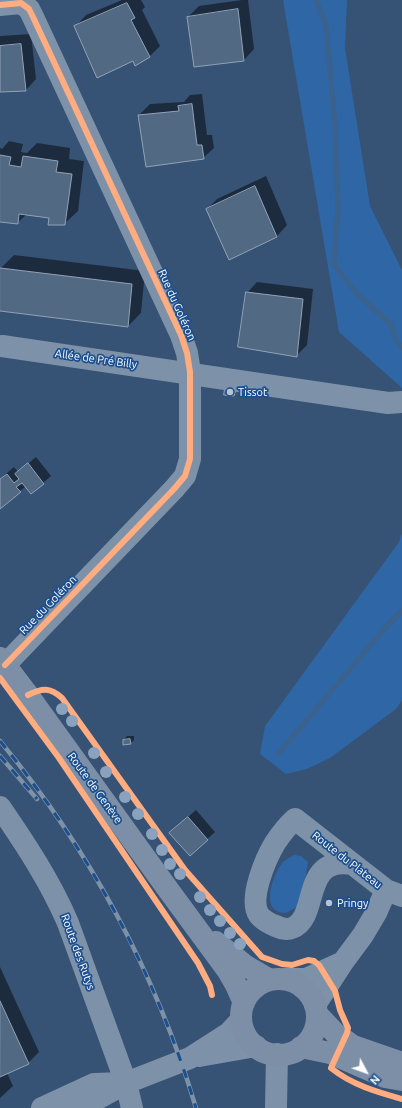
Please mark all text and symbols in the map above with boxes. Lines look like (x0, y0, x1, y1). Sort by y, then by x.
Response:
street label: Rue du Goléron (155, 267, 199, 343)
street label: Allée de Pré Billy (54, 347, 138, 371)
place label: Tissot (238, 385, 267, 399)
marker: Tissot (225, 387, 235, 397)
street label: Rue du Goléron (17, 573, 79, 637)
street label: Route de Genève (65, 750, 125, 826)
street label: Route du Plateau (309, 829, 385, 891)
place label: Pringy (337, 896, 368, 910)
marker: Pringy (324, 898, 334, 908)
street label: Route des Rutys (58, 912, 98, 992)
north arrow (346, 1052, 386, 1092)
text: N (368, 1073, 382, 1087)

